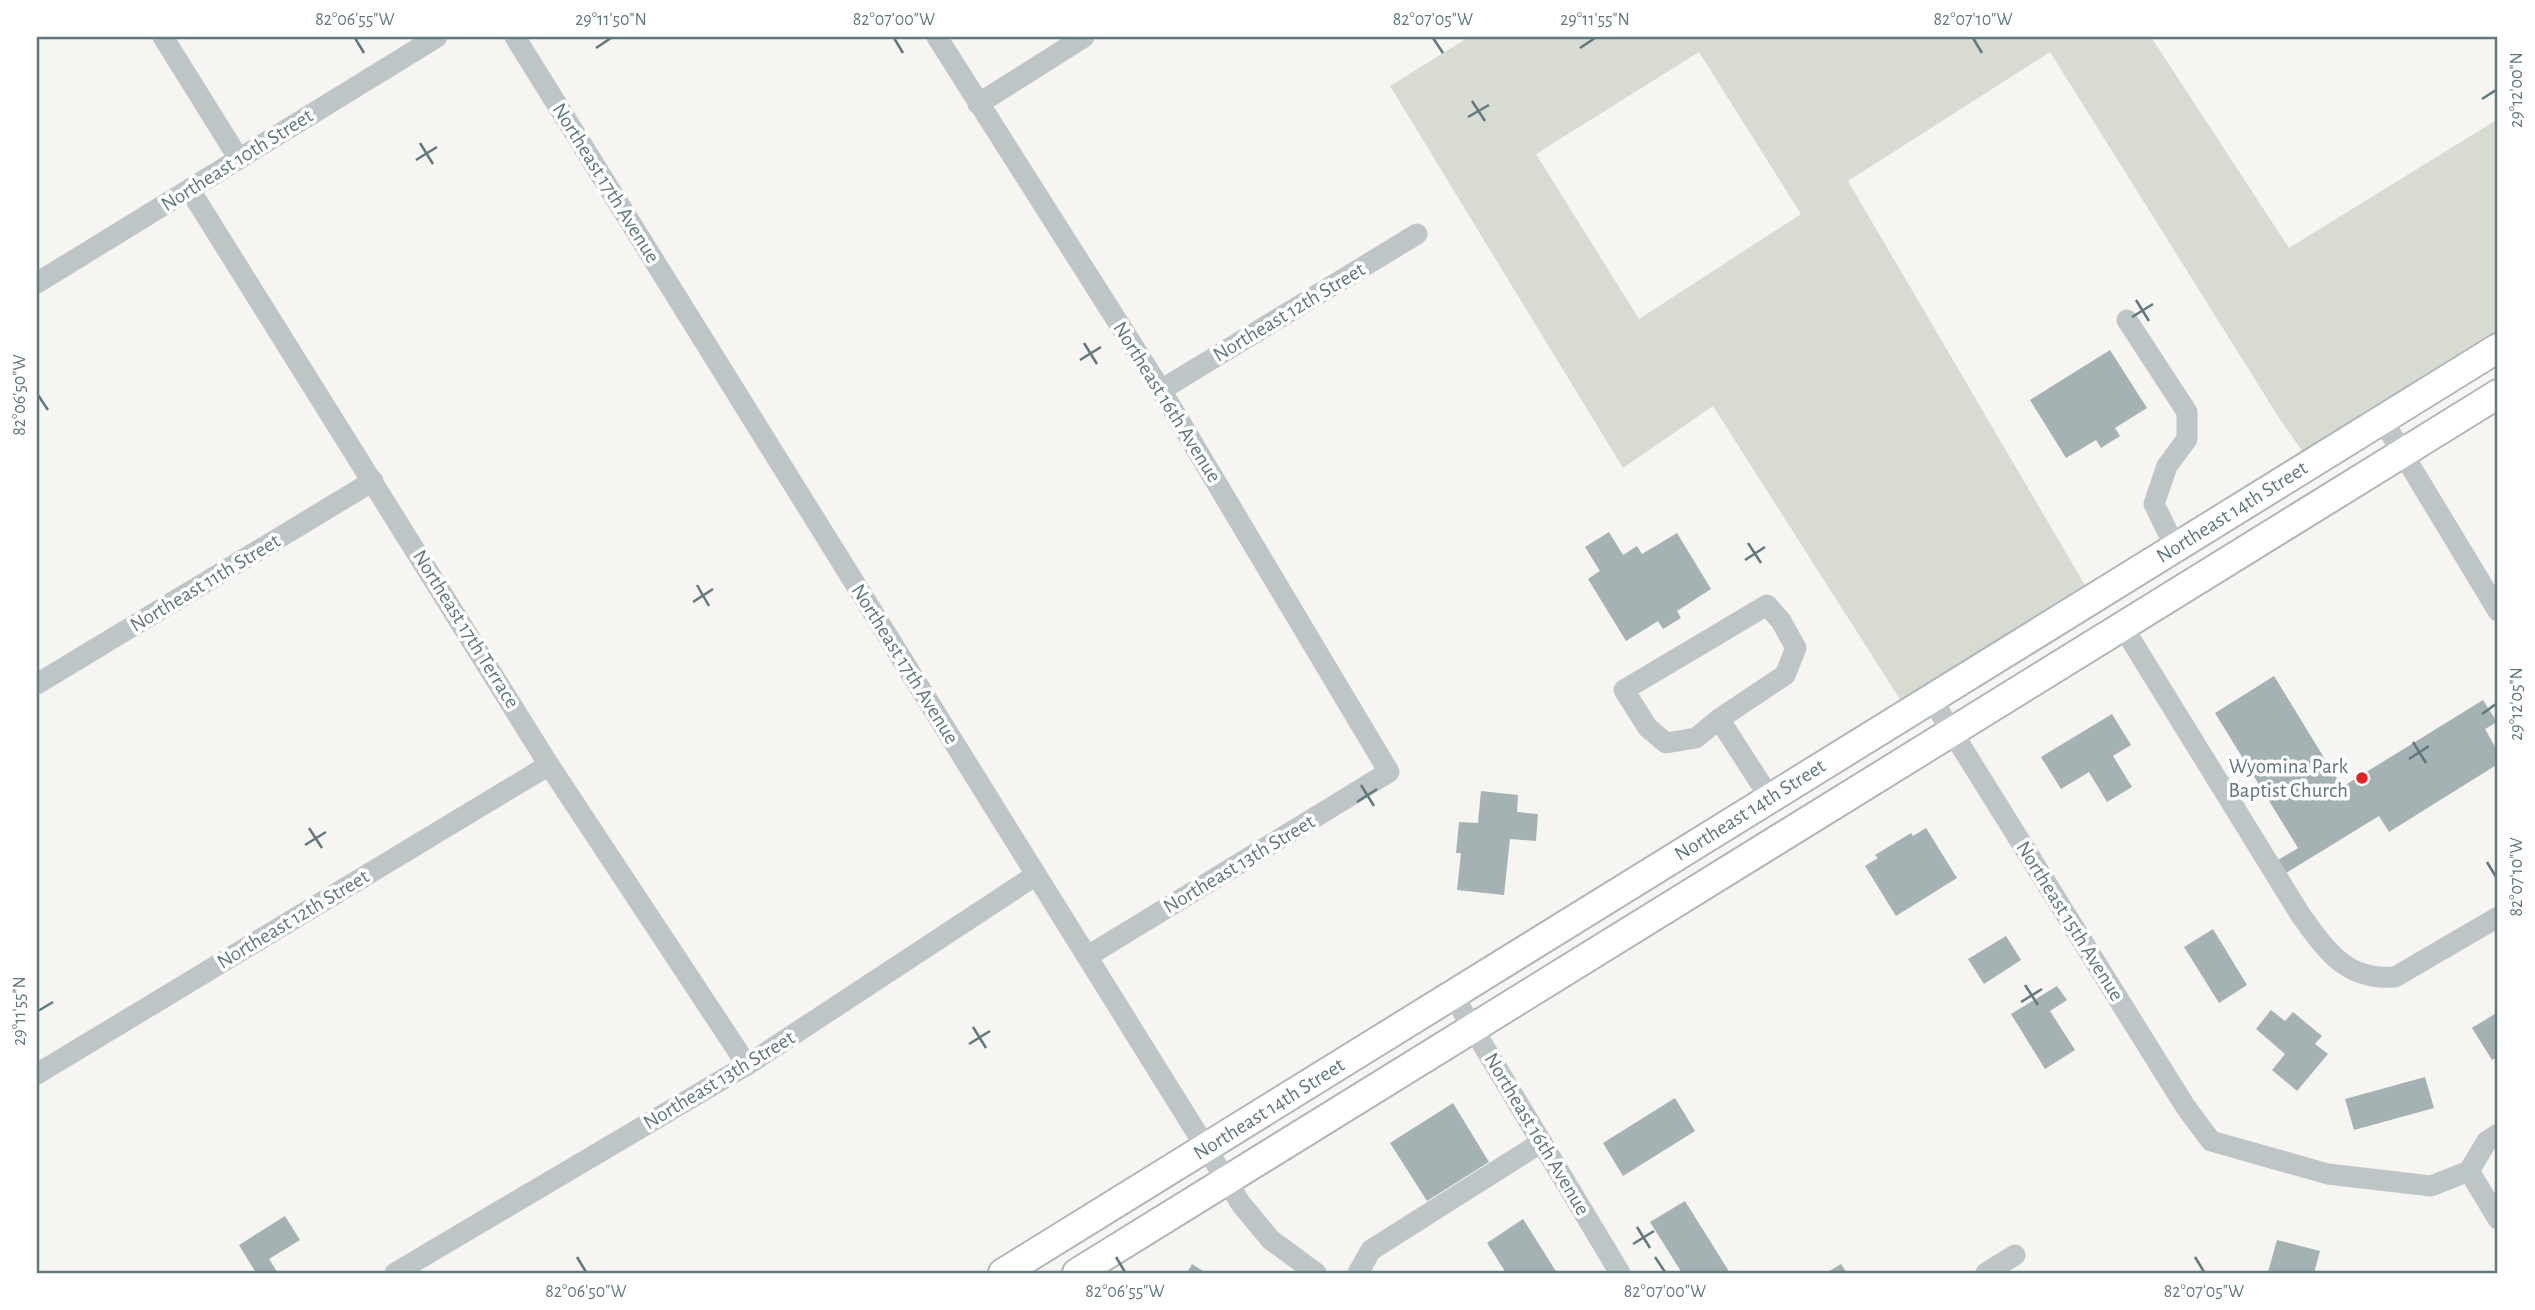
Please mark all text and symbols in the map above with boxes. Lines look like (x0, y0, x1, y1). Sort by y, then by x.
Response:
text: 82°06'55"W (315, 11, 395, 29)
text: 29°11'50"N (575, 11, 647, 29)
text: 82°07'00"W (853, 11, 935, 29)
text: 82°07'05"W (1393, 11, 1473, 29)
text: 29°11'55"N (1560, 11, 1630, 29)
text: 82°07'10"W (1933, 11, 2013, 29)
text: 29°12'00"N (2508, 52, 2526, 128)
street label: Northeast 17th Avenue (548, 99, 664, 267)
street label: Northeast 10th Street (157, 105, 317, 215)
street label: Northeast 12th Street (1209, 258, 1369, 366)
street label: Northeast 16th Avenue (1109, 318, 1225, 486)
text: 82°06'50"W (11, 354, 29, 436)
street label: Northeast 14th Street (2153, 457, 2311, 567)
street label: Northeast 11th Street (126, 530, 284, 636)
street label: Northeast 17th Terrace (409, 546, 523, 712)
street label: Northeast 17th Avenue (847, 580, 963, 748)
text: 29°12'05"N (2508, 667, 2526, 741)
street label: Northeast 14th Street (1671, 755, 1829, 865)
place label: Wyomina Park Baptist Church (2229, 756, 2348, 801)
marker: Wyomina Park Baptist Church (2354, 770, 2370, 786)
street label: Northeast 13th Street (1160, 811, 1318, 917)
street label: Northeast 15th Avenue (2012, 837, 2128, 1005)
text: 82°07'10"W (2508, 837, 2526, 917)
street label: Northeast 12th Street (213, 865, 373, 973)
text: 29°11'55"N (11, 976, 29, 1046)
street label: Northeast 13th Street (640, 1027, 798, 1133)
street label: Northeast 16th Avenue (1480, 1049, 1594, 1219)
street label: Northeast 14th Street (1190, 1054, 1348, 1164)
text: 82°06'50"W (545, 1283, 627, 1301)
text: 82°06'55"W (1085, 1283, 1165, 1301)
text: 82°07'00"W (1624, 1283, 1706, 1301)
text: 82°07'05"W (2164, 1283, 2244, 1301)

